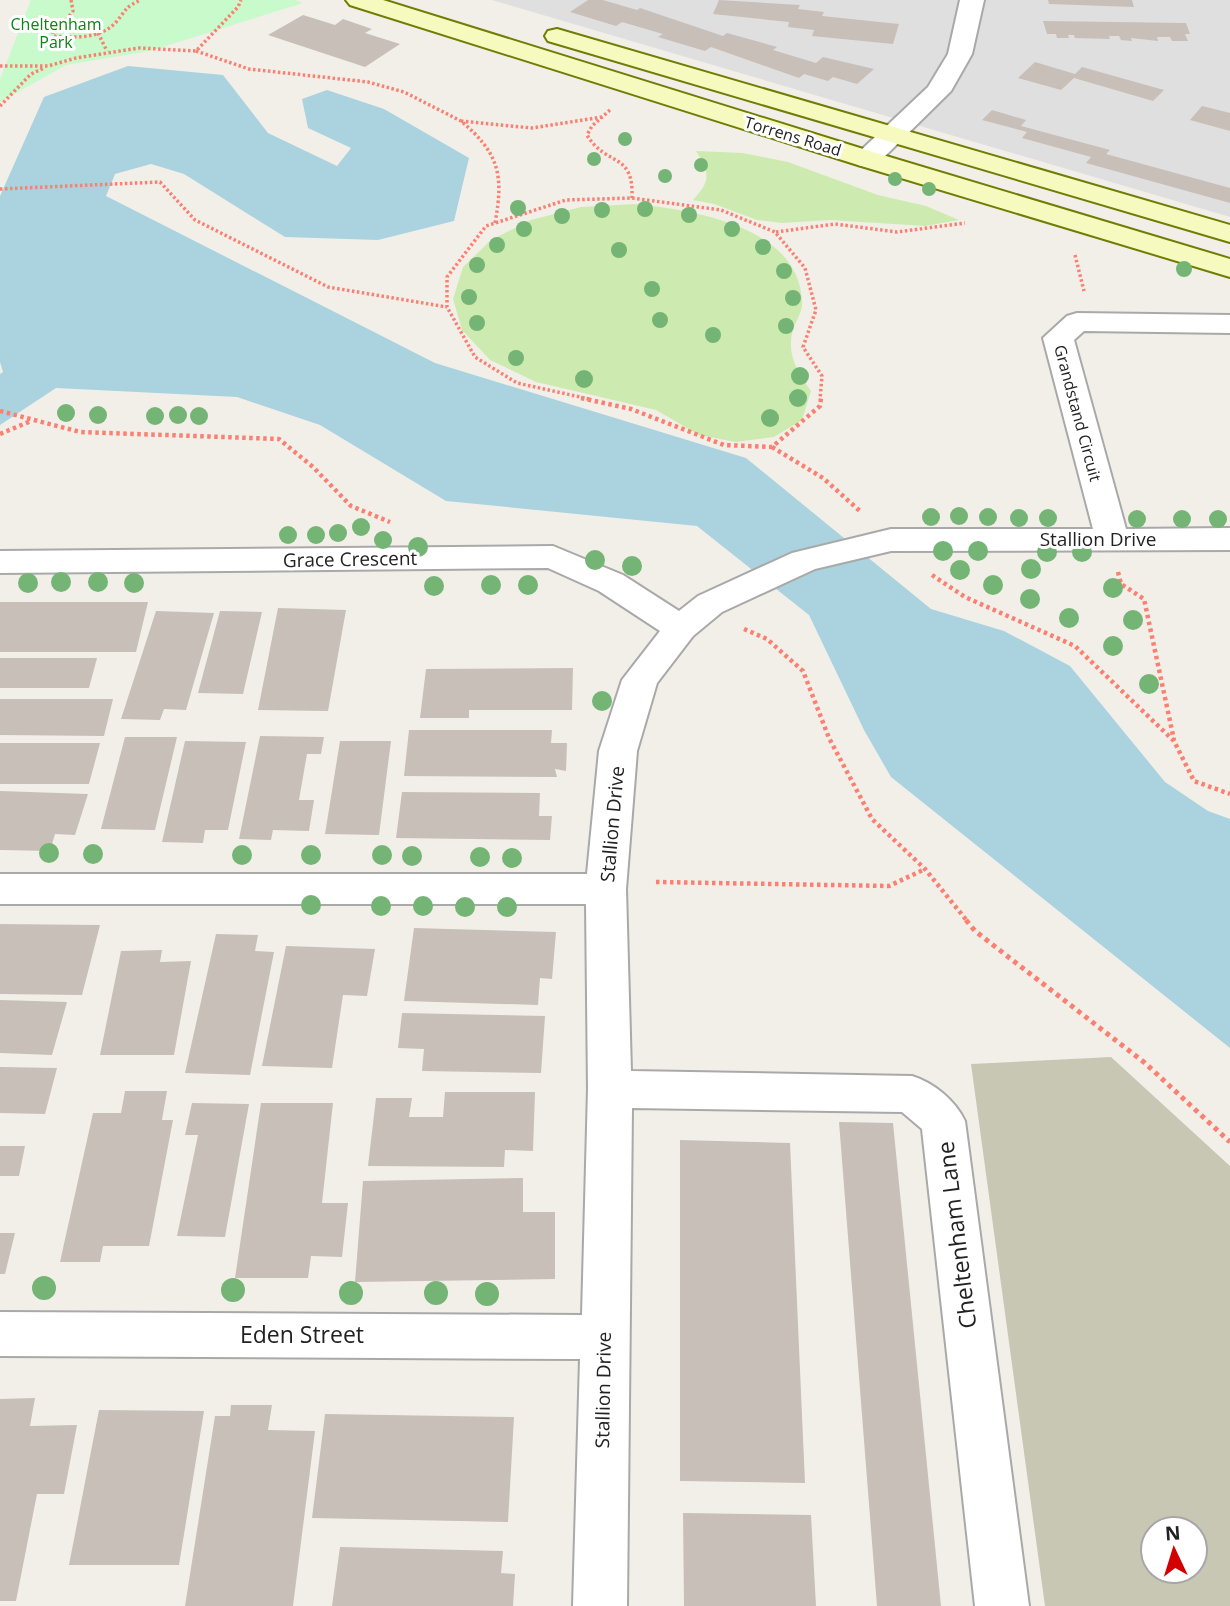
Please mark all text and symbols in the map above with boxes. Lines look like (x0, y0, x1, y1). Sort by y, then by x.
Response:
park label: Cheltenham Park (11, 13, 101, 53)
street label: Torrens Road (742, 111, 844, 161)
street label: Grandstand Circuit (1049, 342, 1107, 484)
street label: Stallion Drive (1040, 526, 1156, 552)
street label: Grace Crescent (283, 545, 418, 573)
street label: Stallion Drive (594, 765, 630, 883)
street label: Cheltenham Lane (929, 1140, 983, 1331)
street label: Eden Street (240, 1318, 364, 1350)
street label: Stallion Drive (589, 1331, 617, 1449)
north arrow (1139, 1515, 1209, 1585)
text: N (1164, 1520, 1181, 1547)

